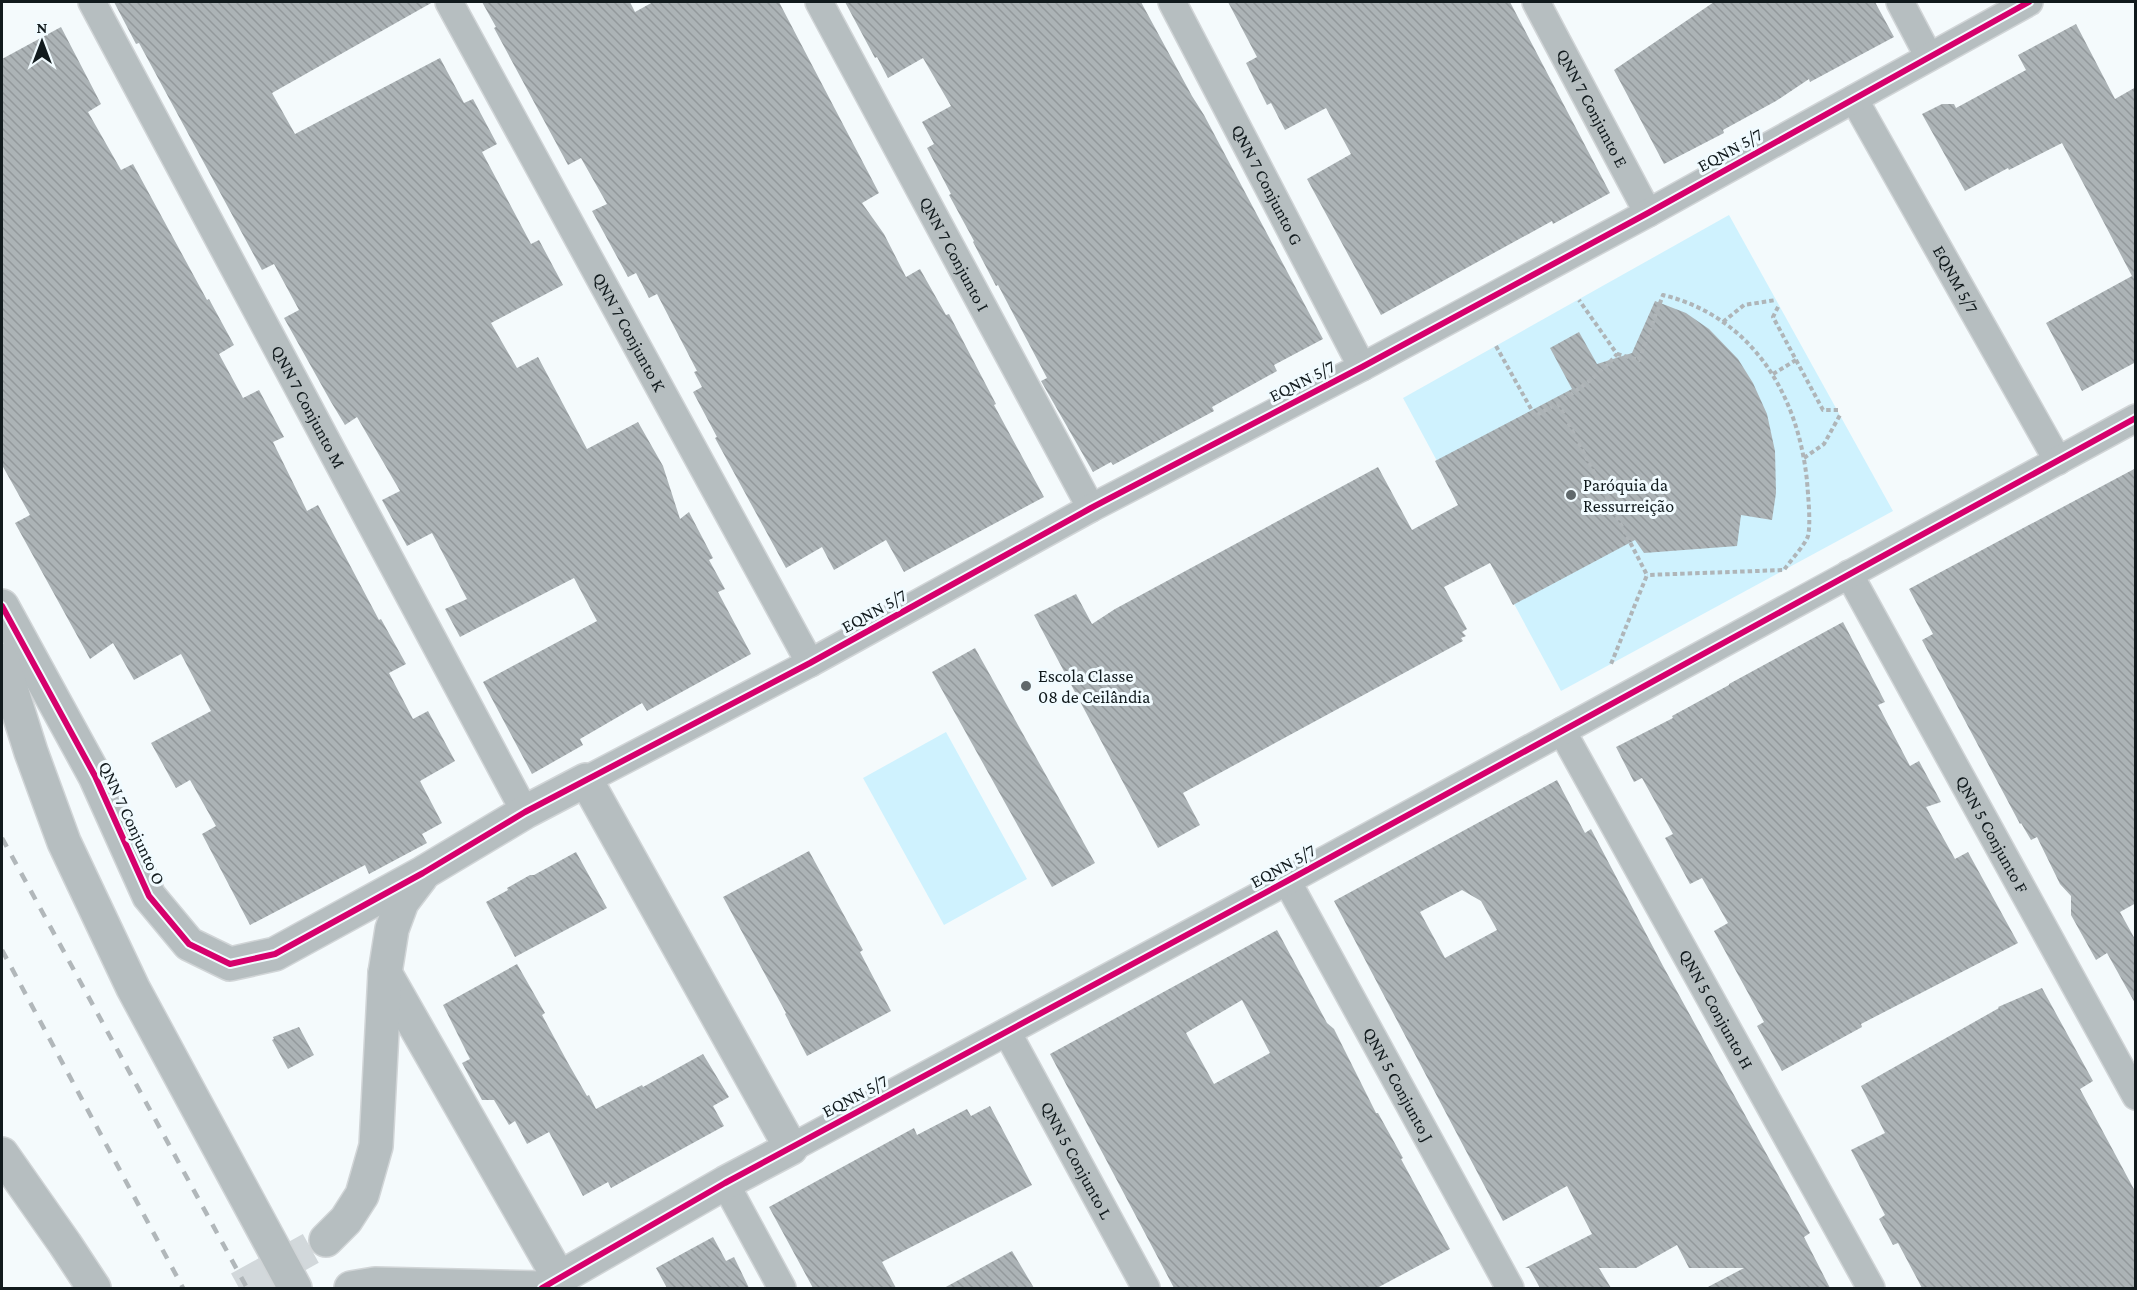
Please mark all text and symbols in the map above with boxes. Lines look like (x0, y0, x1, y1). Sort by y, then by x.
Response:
north arrow (12, 12, 72, 72)
text: N (37, 19, 48, 36)
street label: QNN 7 Conjunto E (1553, 45, 1632, 171)
street label: QNN 7 Conjunto G (1227, 121, 1307, 248)
street label: EQNN 5/7 (1694, 124, 1766, 176)
street label: QNN 7 Conjunto I (915, 193, 993, 315)
street label: EQNM 5/7 (1929, 242, 1983, 317)
street label: QNN 7 Conjunto K (589, 269, 670, 395)
street label: QNN 7 Conjunto M (267, 342, 349, 472)
street label: EQNN 5/7 (1266, 356, 1338, 406)
place label: Paróquia da Ressurreição (1583, 475, 1674, 516)
marker: Paróquia da Ressurreição (1564, 488, 1578, 502)
street label: EQNN 5/7 (838, 585, 910, 637)
place label: Escola Classe 08 de Ceilândia (1038, 666, 1150, 707)
marker: Escola Classe 08 de Ceilândia (1019, 679, 1033, 693)
street label: QNN 7 Conjunto O (94, 758, 169, 888)
street label: QNN 5 Conjunto F (1952, 772, 2032, 897)
street label: EQNN 5/7 (1247, 840, 1319, 892)
street label: QNN 5 Conjunto H (1675, 946, 1758, 1073)
street label: QNN 5 Conjunto J (1359, 1024, 1438, 1145)
street label: EQNN 5/7 (819, 1070, 891, 1122)
street label: QNN 5 Conjunto L (1037, 1098, 1117, 1223)

